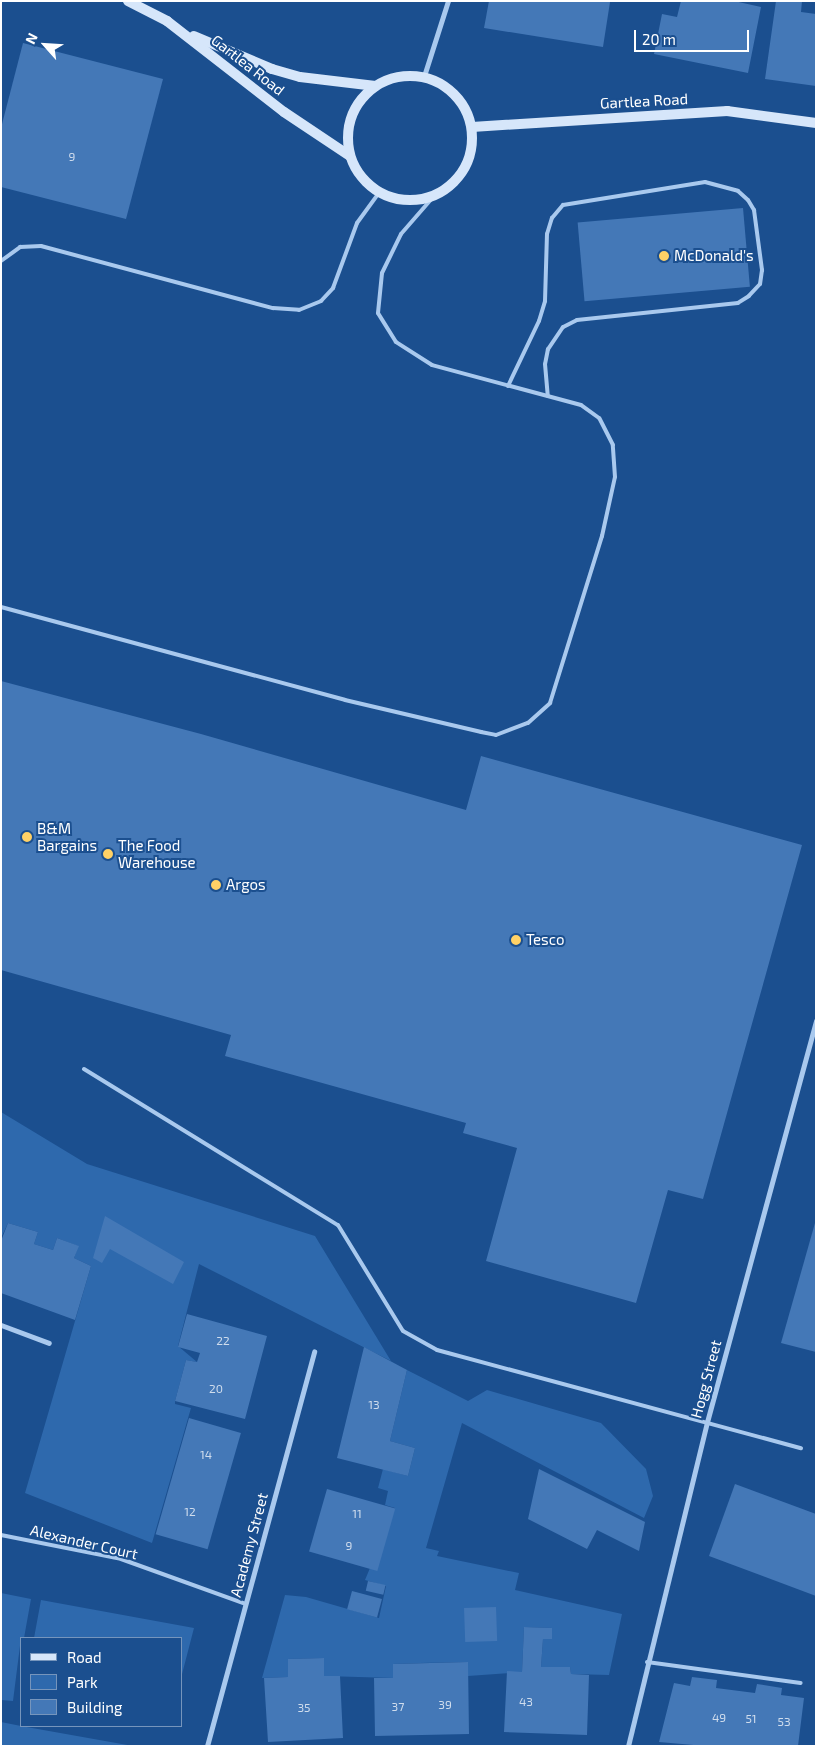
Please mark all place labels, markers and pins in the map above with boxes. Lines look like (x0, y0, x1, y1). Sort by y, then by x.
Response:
place label: McDonald's (674, 247, 754, 265)
marker: McDonald's (658, 250, 670, 262)
place label: B&M Bargains (37, 819, 97, 854)
marker: B&M Bargains (21, 831, 33, 843)
place label: The Food Warehouse (118, 836, 196, 871)
marker: The Food Warehouse (102, 848, 114, 860)
place label: Argos (226, 876, 266, 894)
marker: Argos (210, 879, 222, 891)
place label: Tesco (526, 931, 564, 949)
marker: Tesco (510, 934, 522, 946)

